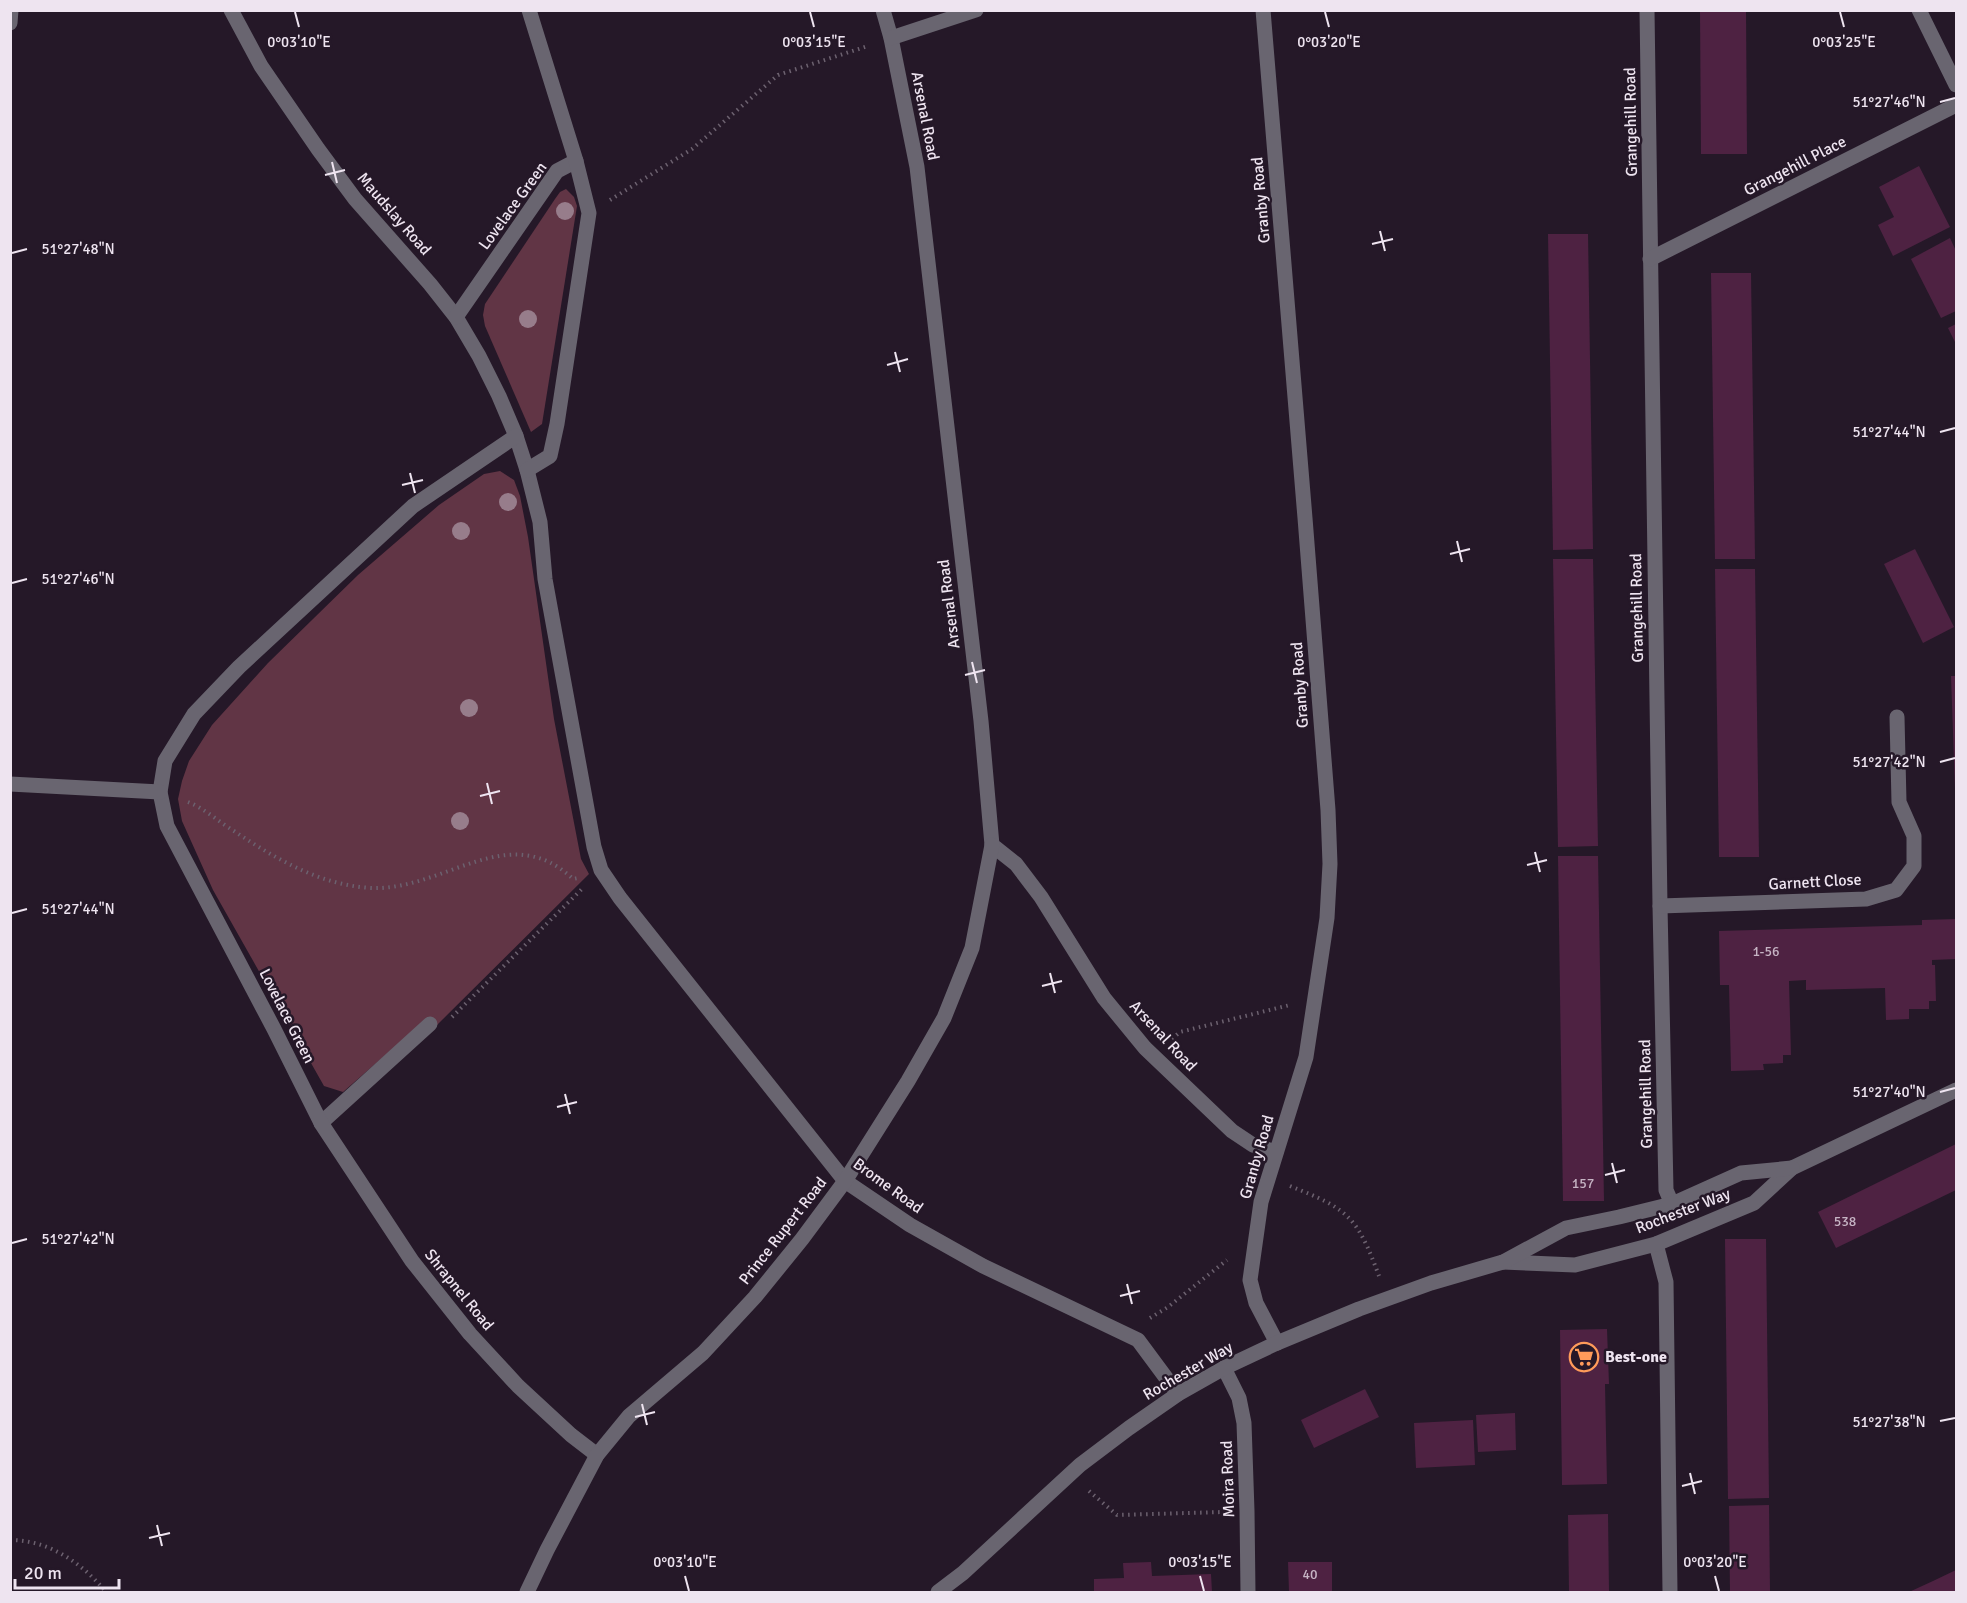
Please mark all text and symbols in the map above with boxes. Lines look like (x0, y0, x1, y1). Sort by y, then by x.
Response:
text: 0°03'10"E (267, 33, 331, 51)
text: 0°03'15"E (782, 33, 846, 51)
text: 0°03'20"E (1297, 33, 1361, 51)
text: 0°03'25"E (1812, 33, 1876, 51)
street label: Grangehill Road (1620, 67, 1642, 177)
street label: Arsenal Road (907, 70, 943, 162)
text: 51°27'46"N (1852, 93, 1926, 111)
street label: Grangehill Place (1740, 132, 1850, 200)
street label: Granby Road (1247, 156, 1275, 244)
street label: Lovelace Green (474, 158, 552, 254)
street label: Maudslay Road (353, 169, 435, 259)
text: 51°27'48"N (41, 240, 115, 258)
text: 51°27'44"N (1852, 423, 1926, 441)
street label: Grangehill Road (1626, 553, 1648, 663)
street label: Arsenal Road (934, 558, 964, 650)
text: 51°27'46"N (41, 570, 115, 588)
street label: Granby Road (1287, 641, 1313, 729)
text: 51°27'42"N (1852, 753, 1926, 771)
street label: Garnett Close (1768, 870, 1862, 894)
text: 51°27'44"N (41, 900, 115, 918)
house number: 1-56 (1752, 943, 1780, 960)
street label: Lovelace Green (255, 965, 319, 1067)
street label: Arsenal Road (1125, 996, 1201, 1076)
street label: Grangehill Road (1635, 1039, 1657, 1149)
text: 51°27'40"N (1852, 1083, 1926, 1101)
street label: Granby Road (1235, 1113, 1279, 1201)
street label: Brome Road (849, 1154, 927, 1218)
street label: Prince Rupert Road (735, 1173, 831, 1289)
house number: 157 (1572, 1175, 1594, 1192)
street label: Rochester Way (1633, 1184, 1734, 1238)
house number: 538 (1834, 1213, 1856, 1230)
text: 51°27'42"N (41, 1230, 115, 1248)
street label: Shrapnel Road (420, 1245, 498, 1335)
street label: Rochester Way (1140, 1337, 1237, 1405)
supermarket icon: Best-one (1568, 1341, 1600, 1373)
place label: Best-one (1605, 1347, 1667, 1367)
text: 51°27'38"N (1852, 1413, 1926, 1431)
street label: Moira Road (1217, 1440, 1239, 1518)
scale bar (15, 1552, 118, 1590)
text: 0°03'10"E (653, 1553, 717, 1571)
text: 0°03'15"E (1168, 1553, 1232, 1571)
text: 0°03'20"E (1683, 1553, 1747, 1571)
text: 20 m (24, 1562, 62, 1584)
house number: 40 (1302, 1566, 1318, 1583)

